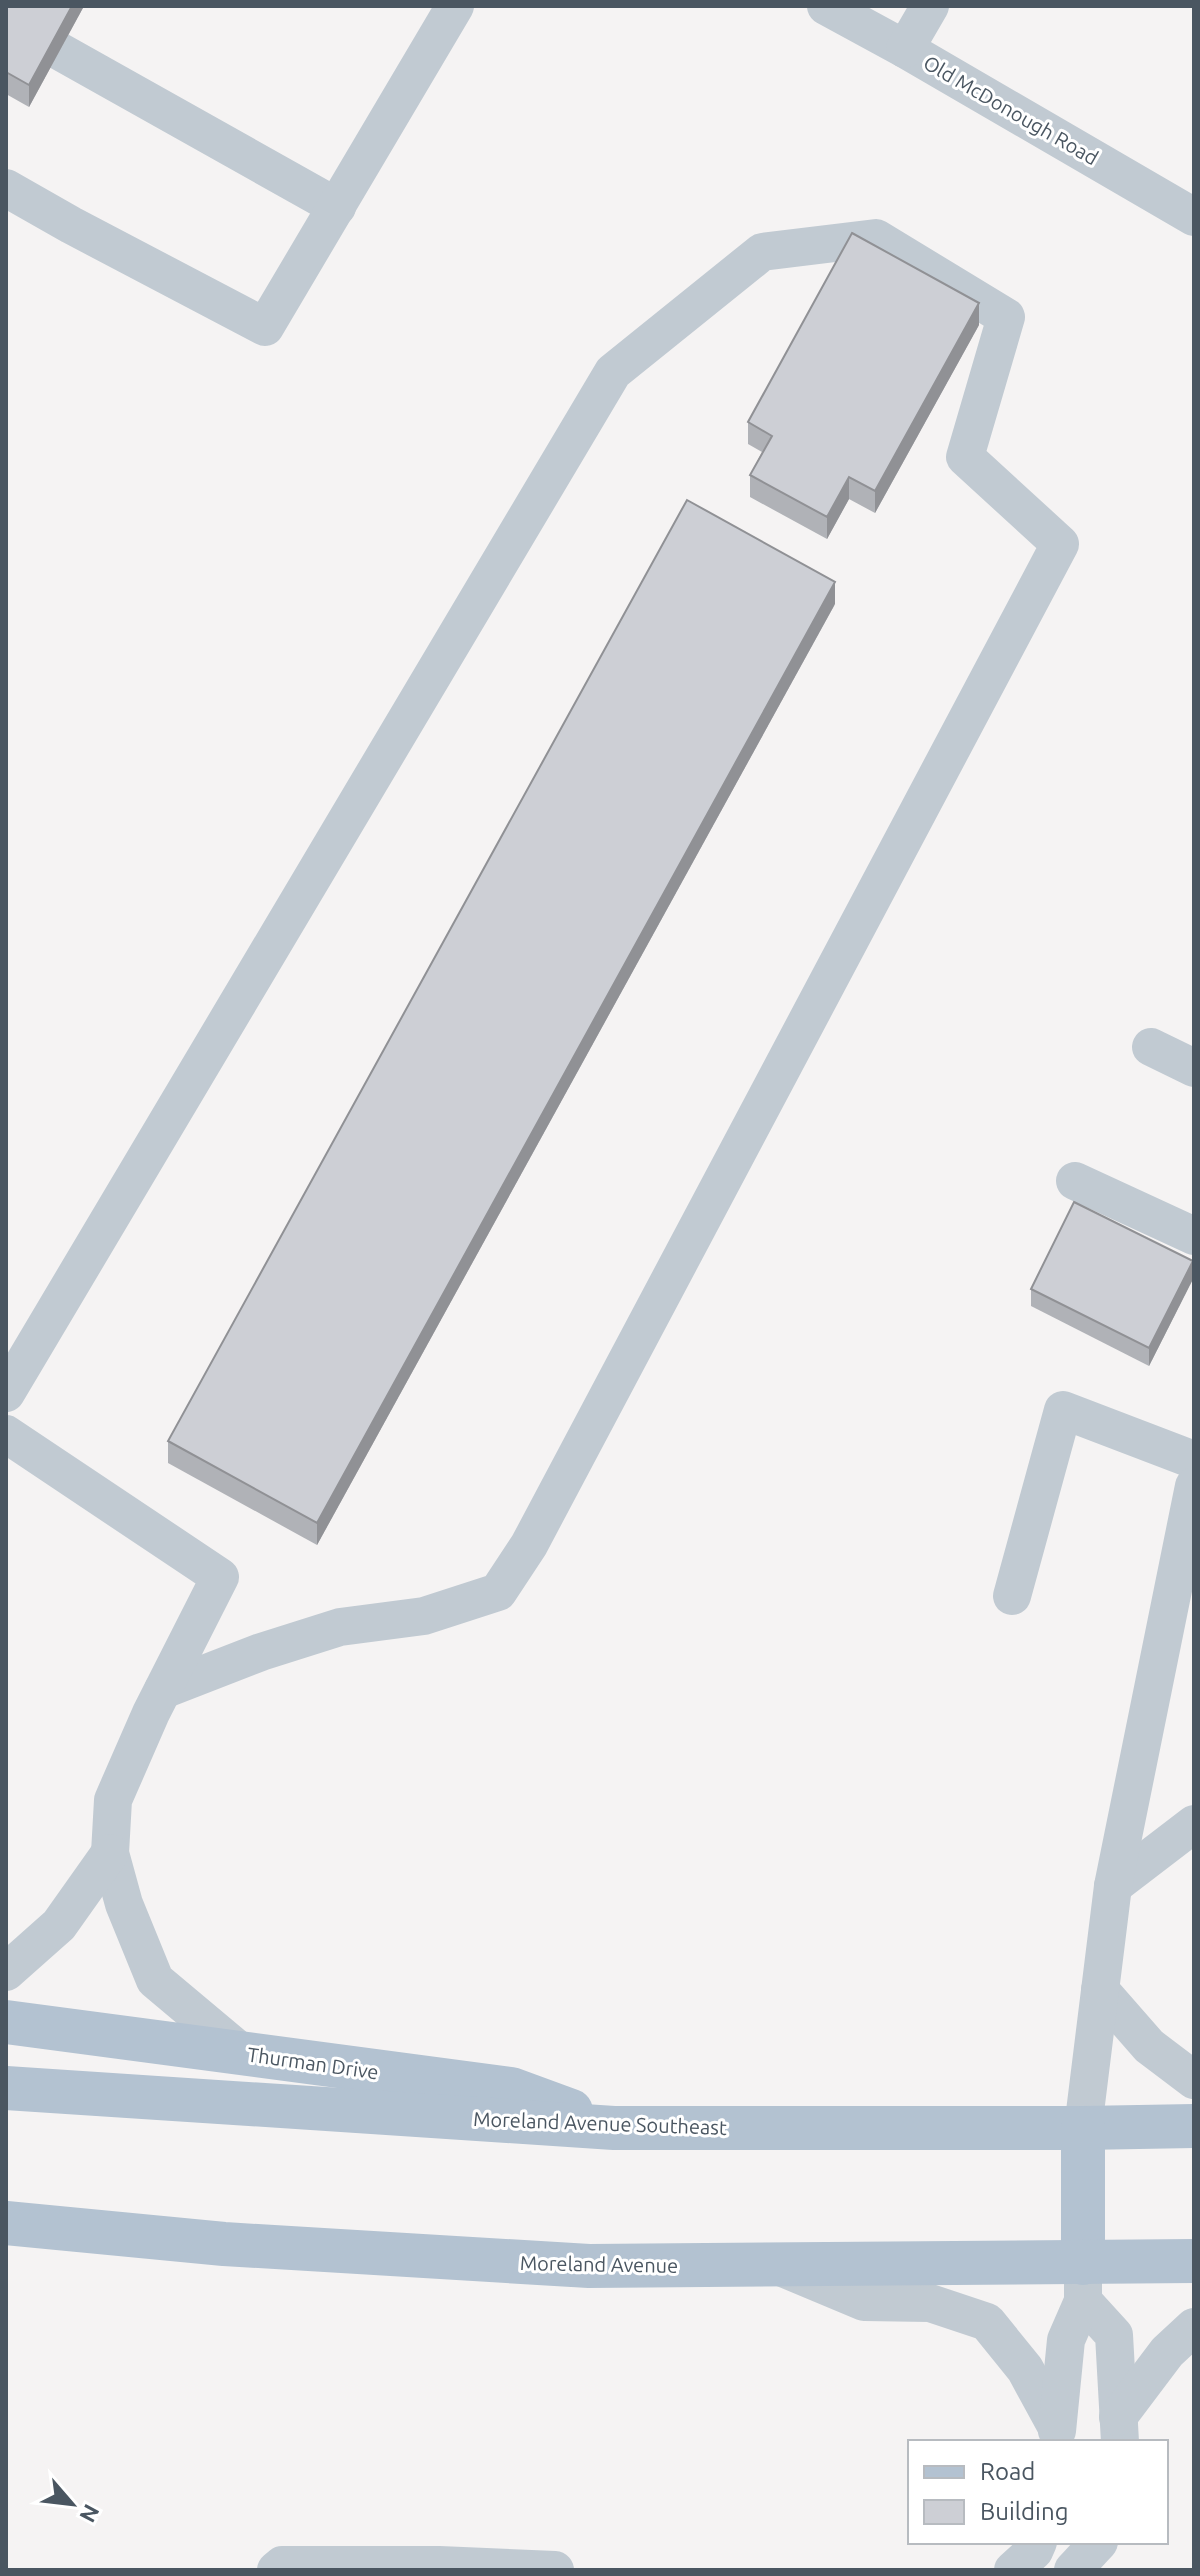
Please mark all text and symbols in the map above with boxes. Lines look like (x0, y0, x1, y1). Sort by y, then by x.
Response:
street label: Old McDonough Road (920, 51, 1102, 169)
street label: Thurman Drive (246, 2042, 380, 2084)
street label: Moreland Avenue Southeast (473, 2107, 727, 2139)
street label: Moreland Avenue (520, 2251, 678, 2277)
legend (908, 2440, 1168, 2544)
text: Road (980, 2458, 1035, 2485)
north arrow (32, 2464, 112, 2544)
text: Building (980, 2498, 1068, 2525)
text: N (75, 2501, 105, 2527)

